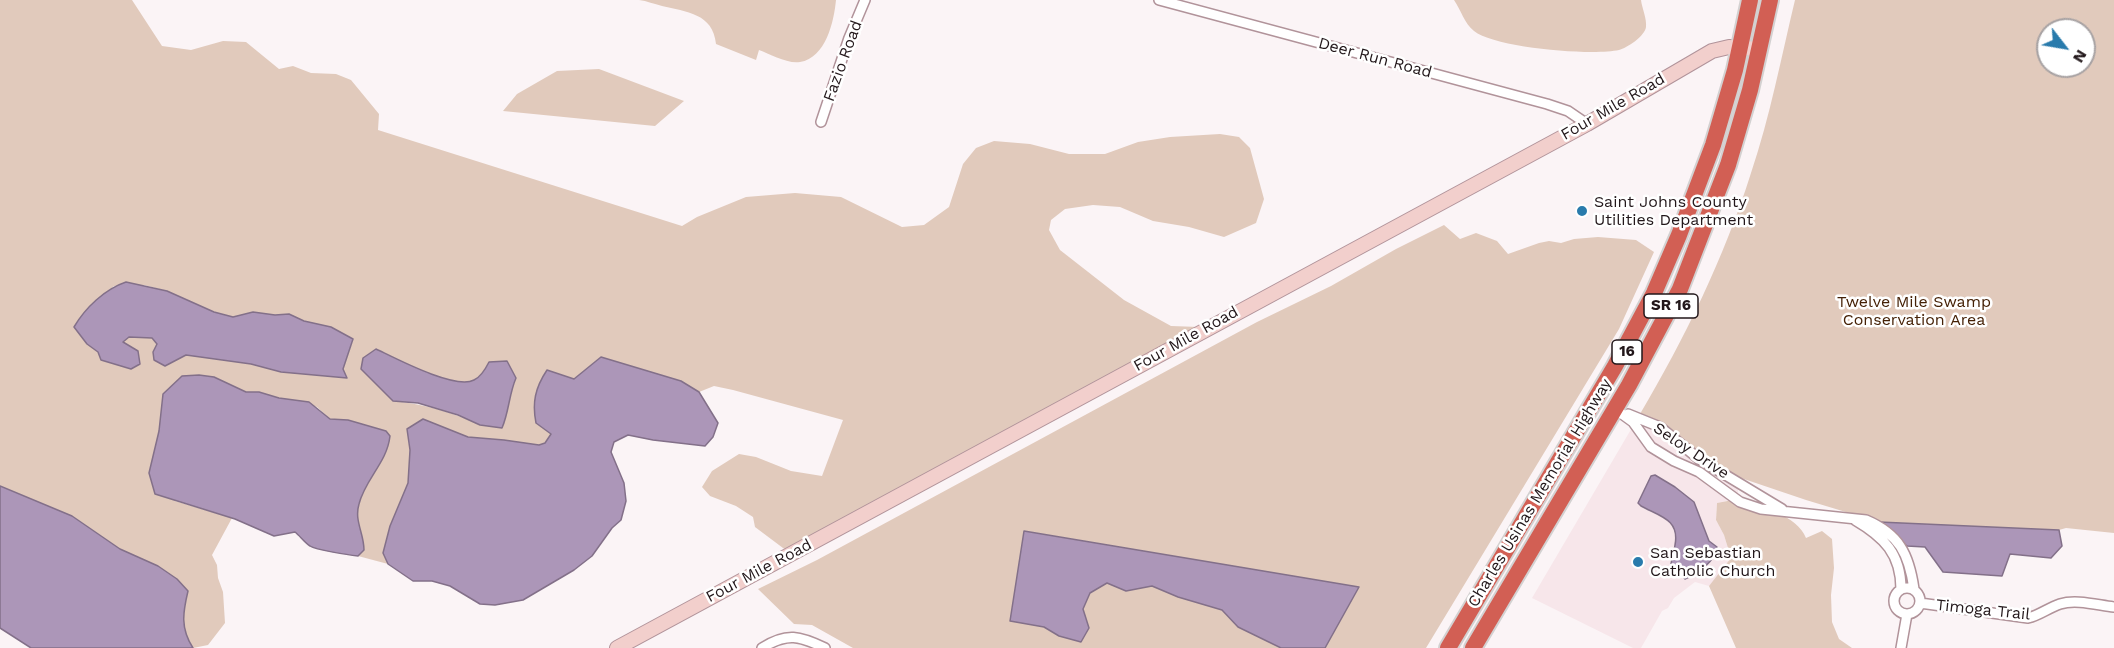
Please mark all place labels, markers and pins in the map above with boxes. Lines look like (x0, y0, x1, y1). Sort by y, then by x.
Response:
place label: Saint Johns County Utilities Department (1594, 192, 1753, 230)
marker: Saint Johns County Utilities Department (1575, 204, 1589, 218)
place label: San Sebastian Catholic Church (1650, 543, 1775, 581)
marker: San Sebastian Catholic Church (1631, 555, 1645, 569)

